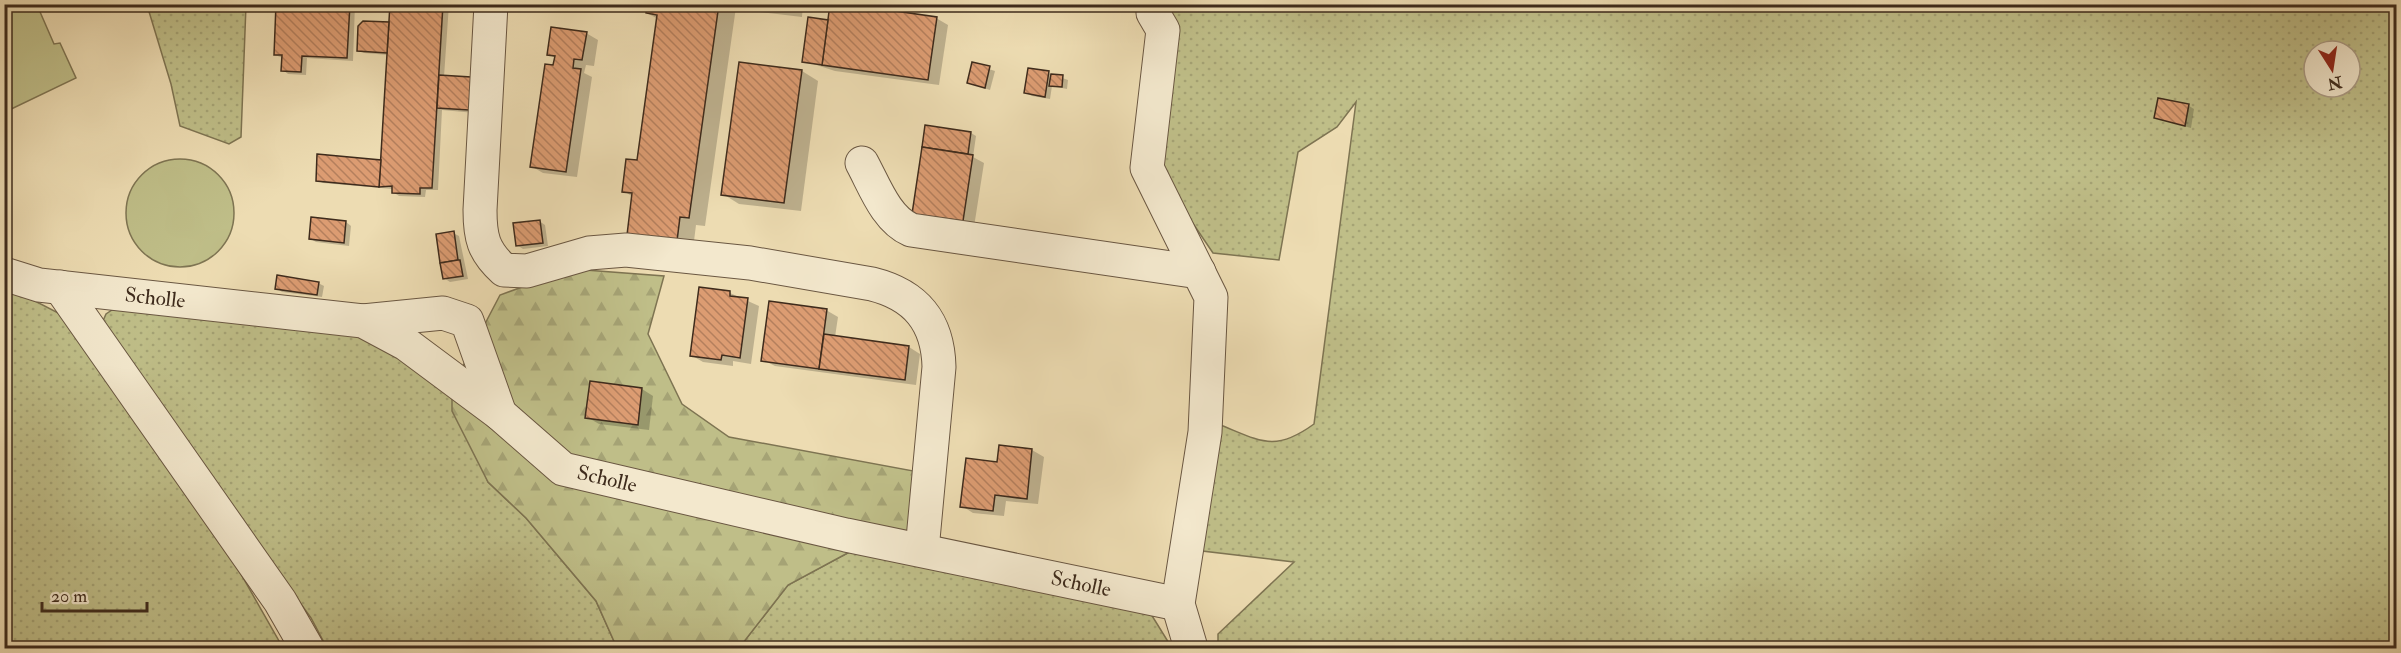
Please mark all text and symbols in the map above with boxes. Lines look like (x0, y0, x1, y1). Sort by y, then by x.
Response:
north arrow (2302, 39, 2362, 99)
text: N (2325, 71, 2345, 94)
street label: Scholle (123, 281, 187, 315)
street label: Scholle (574, 459, 640, 499)
street label: Scholle (1049, 564, 1114, 604)
scale bar (42, 575, 147, 613)
text: 20 m (51, 585, 87, 608)

